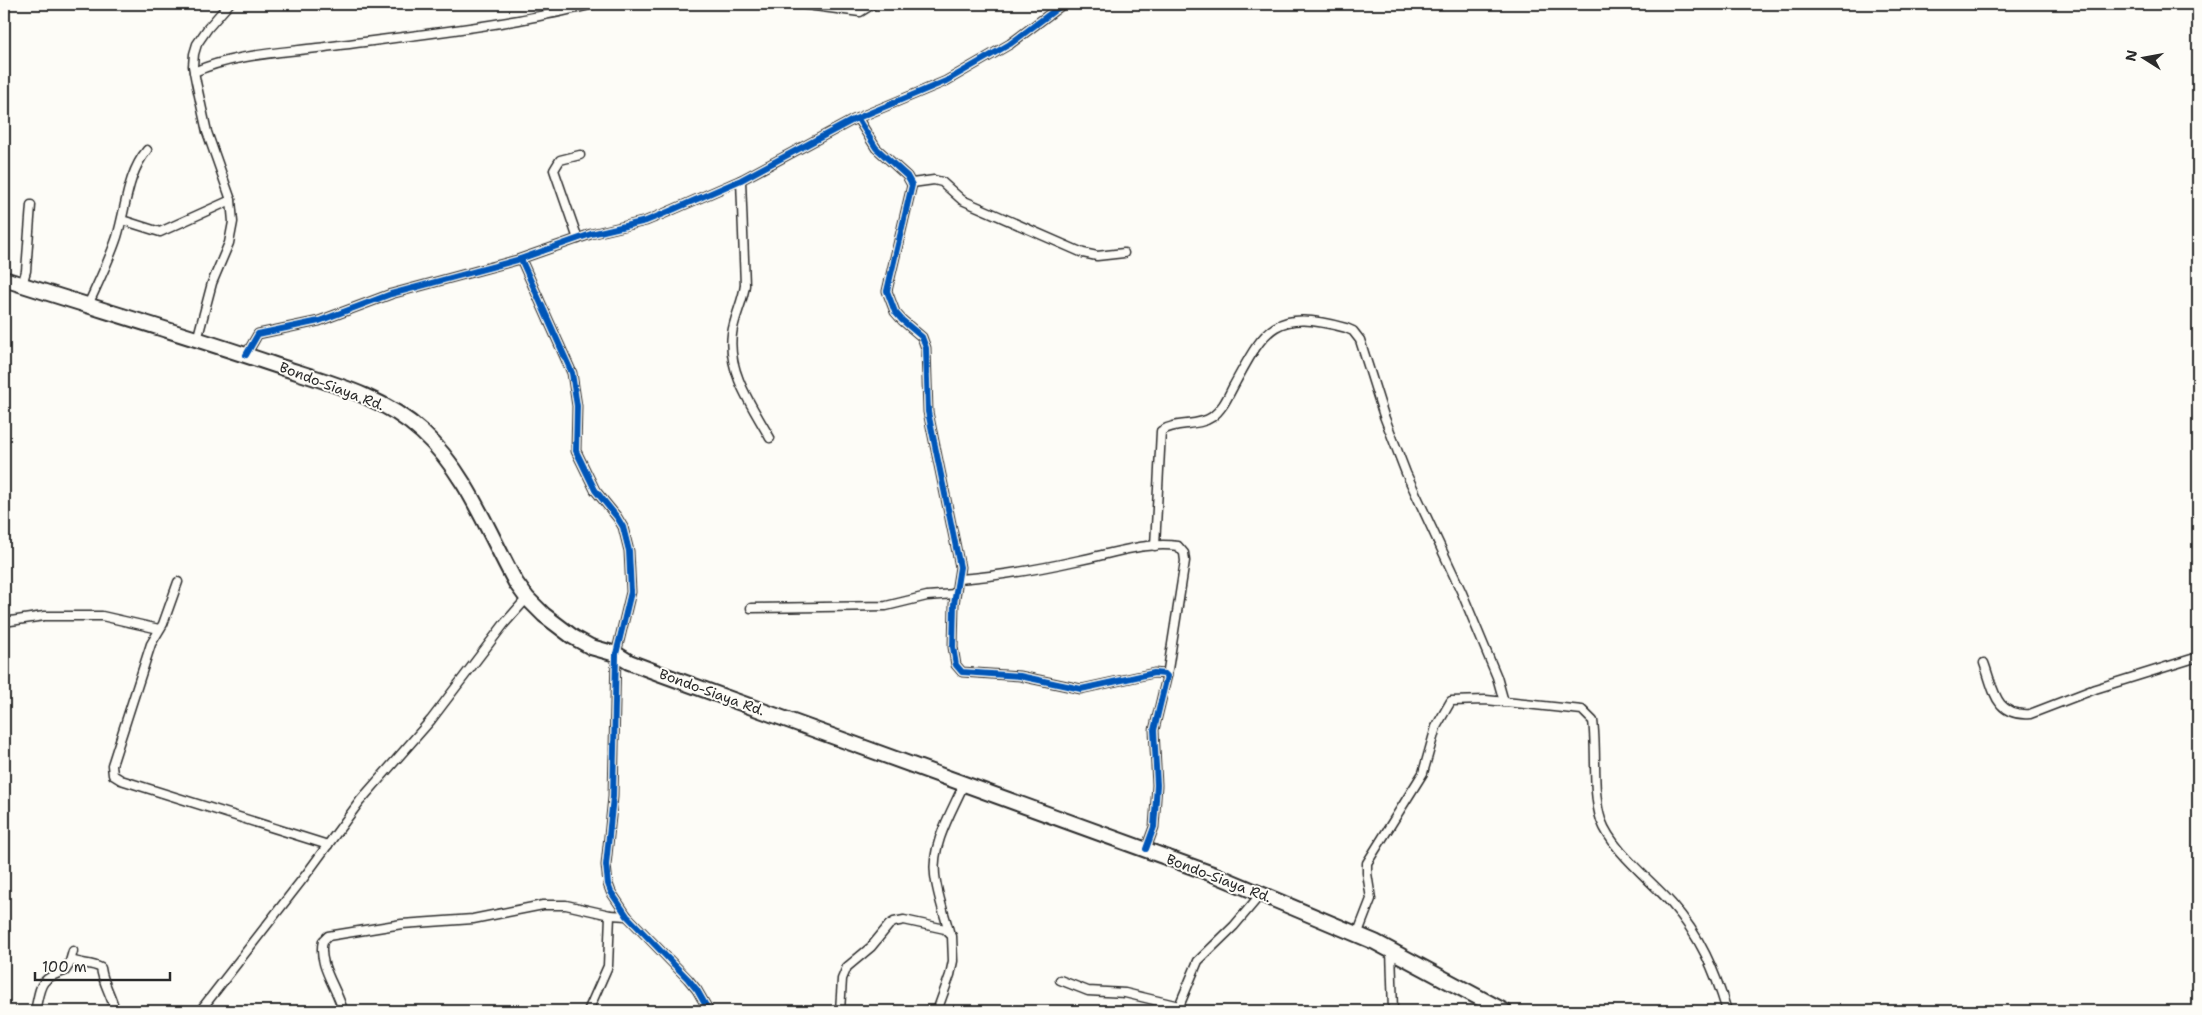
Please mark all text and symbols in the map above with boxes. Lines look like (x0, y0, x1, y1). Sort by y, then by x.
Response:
north arrow (2120, 32, 2170, 82)
text: N (2121, 48, 2141, 63)
street label: Bondo-Siaya Rd. (277, 358, 387, 414)
street label: Bondo-Siaya Rd. (657, 665, 767, 719)
street label: Bondo-Siaya Rd. (1164, 850, 1274, 906)
scale bar (35, 950, 170, 982)
text: 100 m (42, 957, 87, 977)

